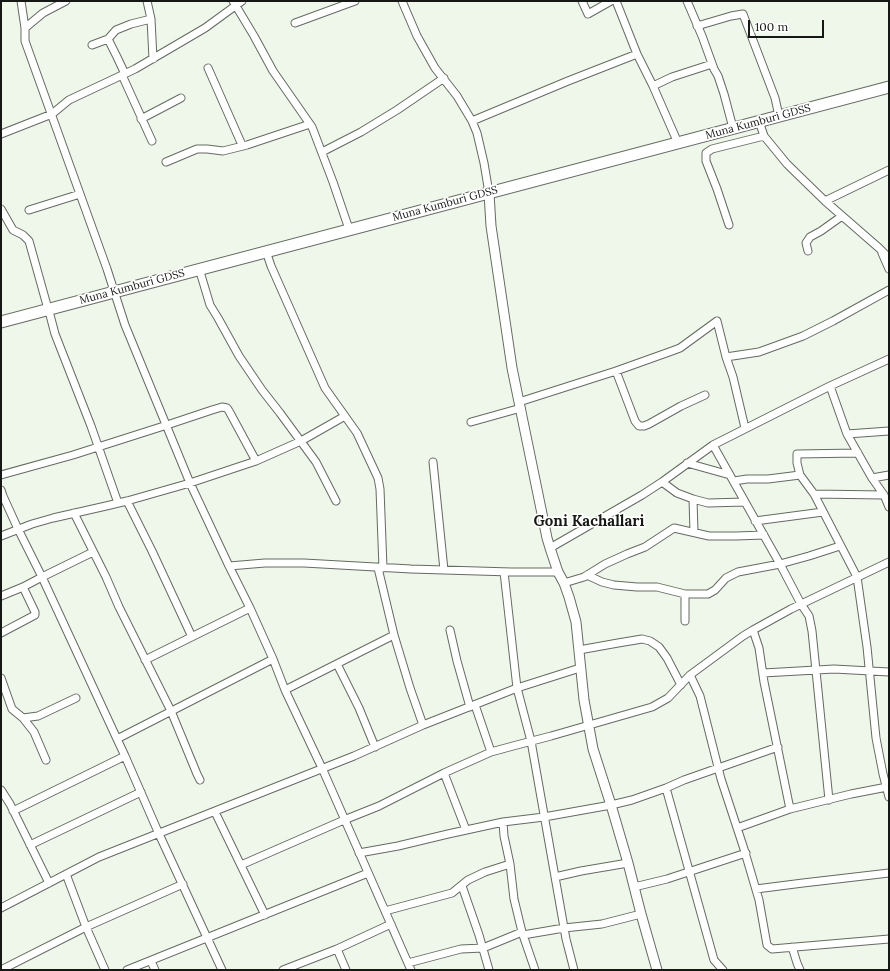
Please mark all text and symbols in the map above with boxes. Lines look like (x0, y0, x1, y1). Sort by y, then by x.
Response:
scale bar (750, 12, 826, 38)
text: 100 m (755, 19, 788, 34)
street label: Muna Kumburi GDSS (704, 102, 812, 142)
street label: Muna Kumburi GDSS (391, 184, 499, 224)
street label: Muna Kumburi GDSS (78, 267, 186, 307)
district label: Goni Kachallari (534, 513, 644, 531)

